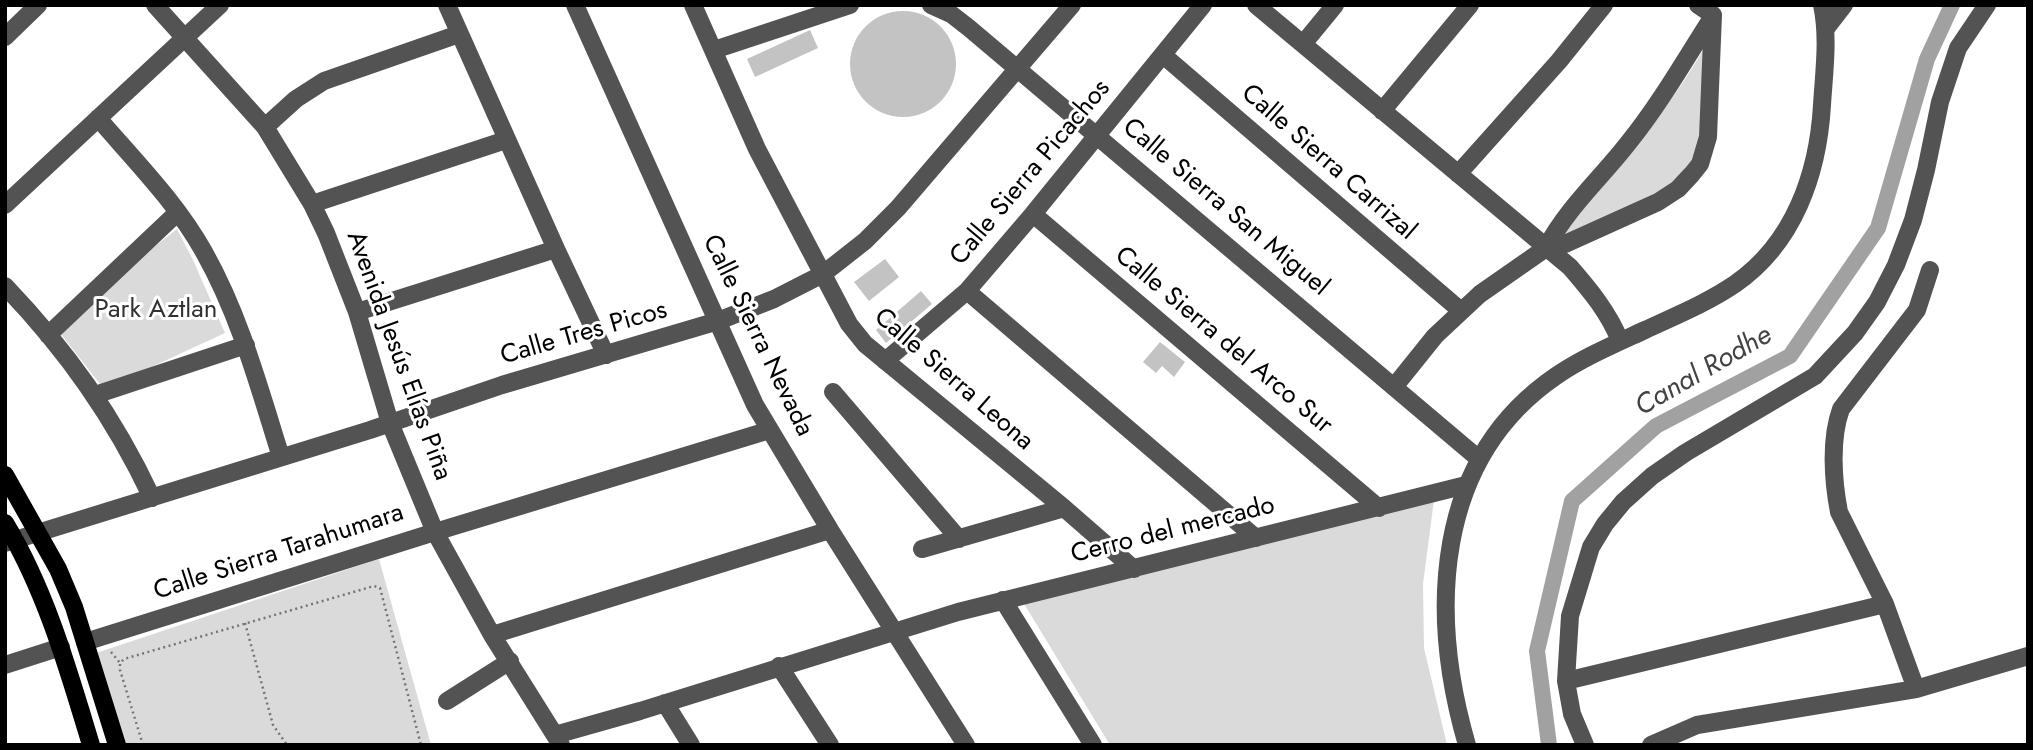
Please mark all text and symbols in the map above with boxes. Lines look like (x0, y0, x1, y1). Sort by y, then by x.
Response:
street label: Calle Sierra Picachos (944, 74, 1118, 272)
street label: Calle Sierra Carrizal (1234, 79, 1422, 247)
street label: Calle Sierra San Miguel (1115, 113, 1335, 303)
street label: Avenida Jesús Elías Piña (338, 227, 458, 485)
street label: Calle Sierra Nevada (695, 230, 819, 442)
street label: Calle Sierra del Arco Sur (1108, 241, 1338, 441)
park label: Park Aztlan (95, 295, 217, 327)
street label: Calle Tres Picos (497, 295, 671, 373)
street label: Calle Sierra Leona (867, 302, 1039, 458)
water label: Canal Rodhe (1630, 319, 1778, 425)
street label: Cerro del mercado (1068, 491, 1278, 571)
street label: Calle Sierra Tarahumara (150, 498, 408, 608)

